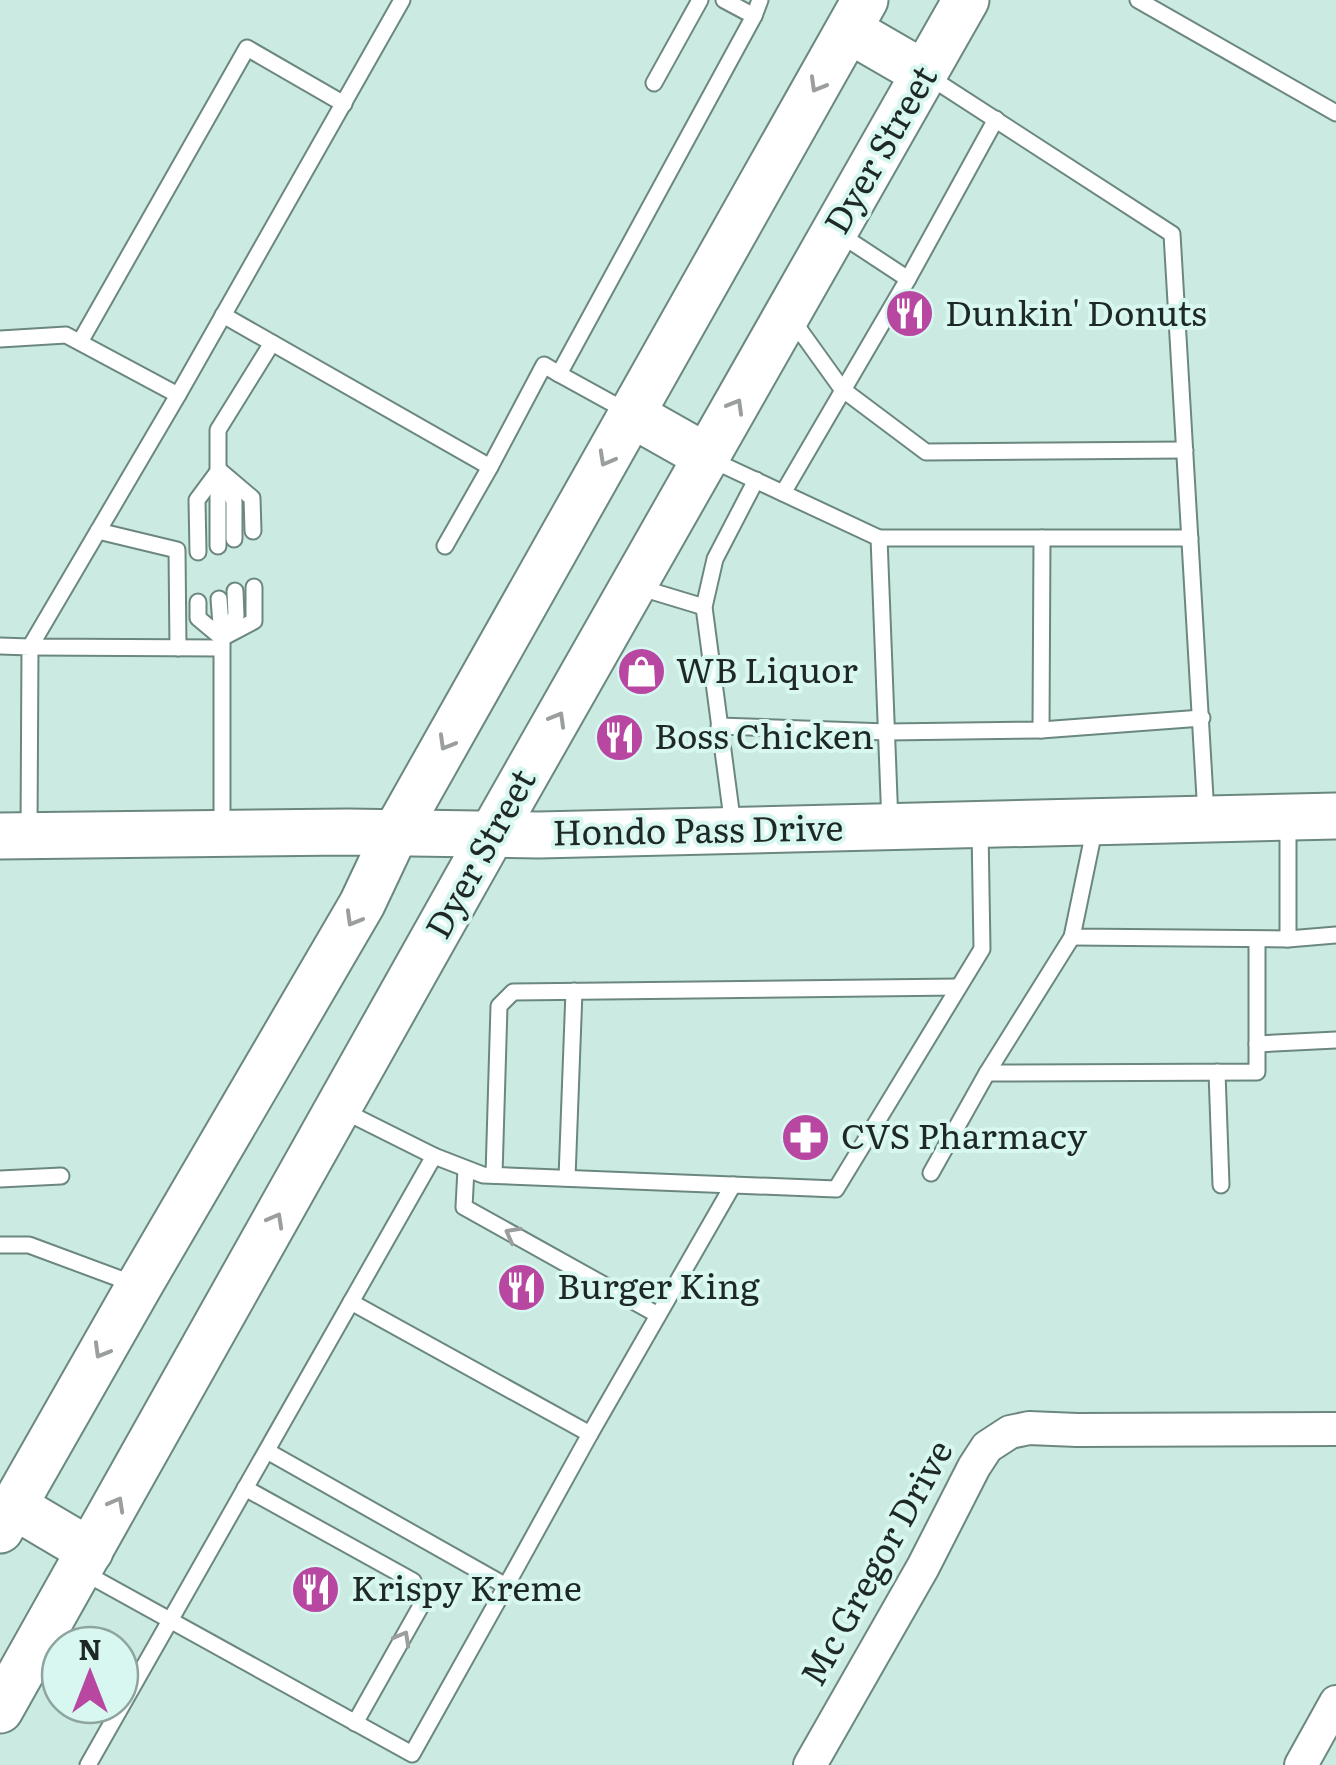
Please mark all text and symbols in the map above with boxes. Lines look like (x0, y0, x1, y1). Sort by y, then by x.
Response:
street label: Dyer Street (809, 54, 948, 243)
one-way arrow (810, 74, 830, 92)
place label: Dunkin' Donuts (945, 285, 1207, 337)
restaurant icon: Dunkin' Donuts (884, 288, 936, 340)
one-way arrow (724, 399, 743, 417)
one-way arrow (598, 449, 618, 467)
place label: WB Liquor (676, 642, 858, 694)
shop icon: WB Liquor (615, 645, 667, 697)
place label: Boss Chicken (654, 708, 874, 760)
restaurant icon: Boss Chicken (593, 711, 645, 763)
one-way arrow (546, 712, 565, 730)
one-way arrow (439, 732, 459, 750)
street label: Dyer Street (410, 758, 546, 947)
street label: Hondo Pass Drive (552, 799, 844, 857)
one-way arrow (346, 908, 365, 926)
place label: CVS Pharmacy (841, 1108, 1088, 1160)
pharmacy icon: CVS Pharmacy (780, 1111, 832, 1163)
one-way arrow (263, 1213, 283, 1231)
one-way arrow (505, 1226, 523, 1246)
place label: Burger King (557, 1258, 760, 1310)
restaurant icon: Burger King (496, 1261, 548, 1313)
one-way arrow (94, 1341, 114, 1359)
street label: Mc Gregor Drive (785, 1429, 964, 1694)
one-way arrow (104, 1496, 124, 1514)
place label: Krispy Kreme (351, 1560, 582, 1612)
restaurant icon: Krispy Kreme (290, 1563, 342, 1615)
north arrow (40, 1625, 140, 1725)
text: N (78, 1627, 102, 1669)
one-way arrow (391, 1631, 411, 1649)

